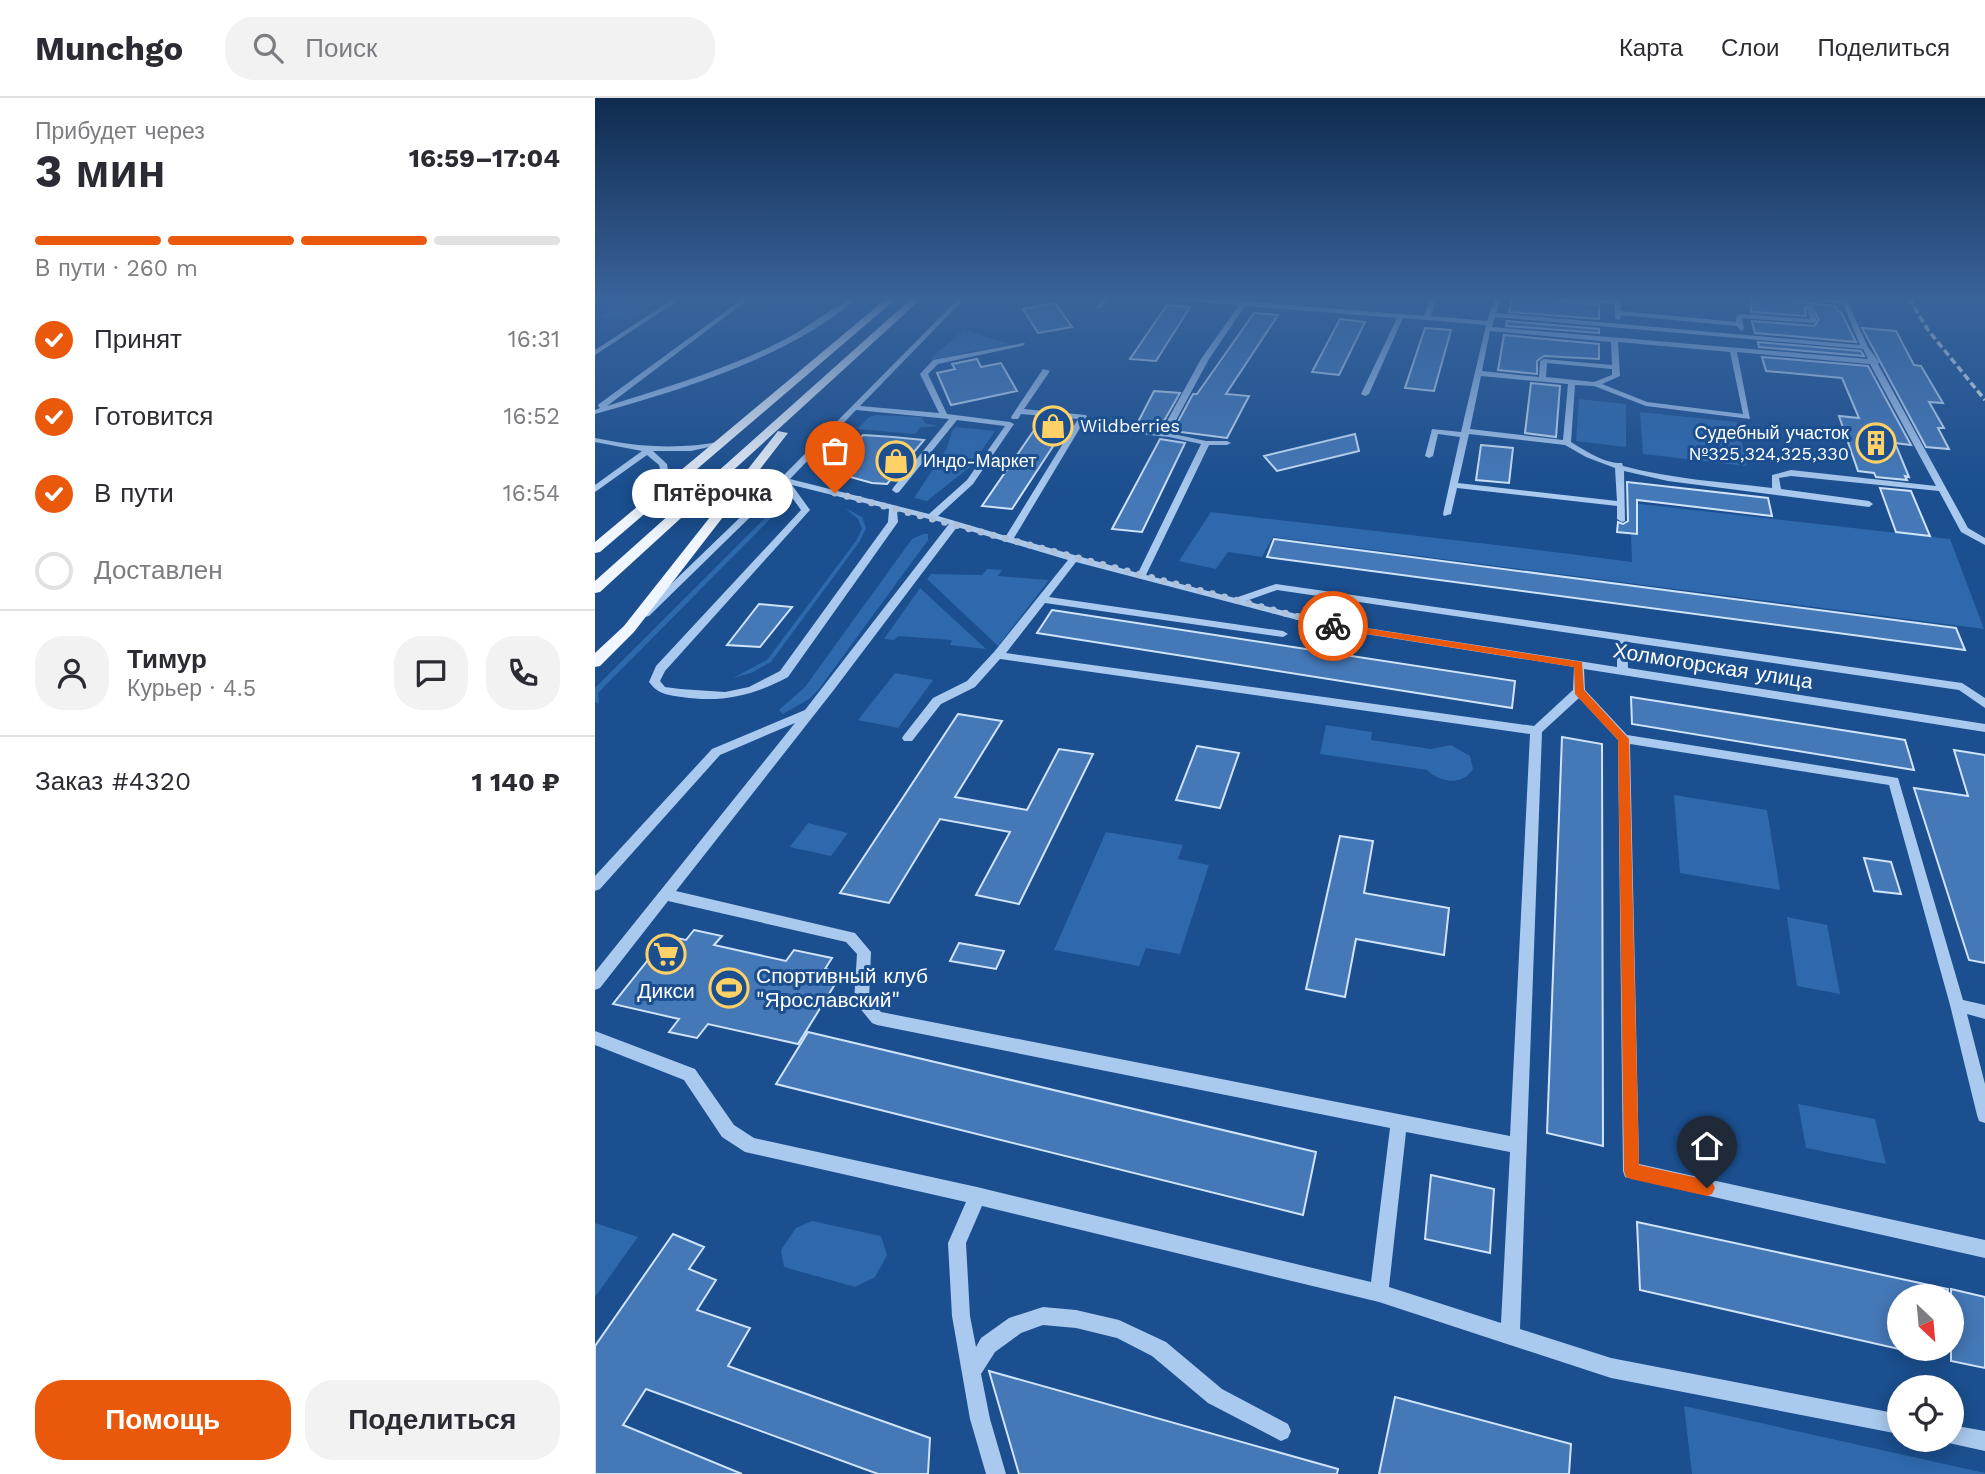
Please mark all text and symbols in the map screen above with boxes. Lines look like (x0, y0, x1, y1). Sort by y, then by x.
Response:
search box (225, 17, 715, 80)
text: Munchgo (35, 29, 183, 68)
icon: search (249, 29, 287, 67)
text: Поиск (305, 33, 377, 63)
text: Карта (1619, 34, 1683, 62)
text: Слои (1721, 34, 1779, 62)
text: Поделиться (1817, 34, 1950, 62)
text: Прибудет через (35, 118, 205, 145)
text: 16:59–17:04 (409, 143, 560, 173)
text: 3 мин (35, 144, 166, 198)
text: В пути · 260 m (35, 255, 198, 282)
icon: check (35, 321, 73, 359)
text: Принят (94, 324, 182, 354)
text: 16:31 (508, 326, 560, 353)
icon: check (35, 398, 73, 436)
text: Готовится (94, 401, 213, 431)
text: 16:52 (503, 403, 560, 430)
shop icon: Wildberries (1032, 405, 1074, 447)
place label: Wildberries (1080, 415, 1180, 436)
pin (805, 421, 865, 493)
place label: Судебный участок №325,324,325,330 (1689, 422, 1849, 464)
building icon: Судебный участок №325,324,325,330 (1855, 422, 1897, 464)
icon: bag (816, 432, 854, 470)
shop icon: Индо-Маркет (875, 440, 917, 482)
place label: Индо-Маркет (923, 450, 1037, 471)
callout: Пятёрочка (632, 468, 793, 518)
icon: check (35, 475, 73, 513)
text: В пути (94, 478, 174, 508)
text: 16:54 (503, 480, 560, 507)
text: Пятёрочка (653, 480, 772, 507)
text: Доставлен (94, 555, 223, 585)
courier (1298, 591, 1368, 661)
icon: bike (1314, 607, 1352, 645)
button: person (35, 636, 109, 710)
button: chat (394, 636, 468, 710)
button: phone (486, 636, 560, 710)
street label: Холмогорская улица (1611, 637, 1815, 694)
text: Тимур (127, 644, 207, 674)
text: Курьер · 4.5 (127, 675, 256, 702)
text: Заказ #4320 (35, 766, 191, 796)
text: 1 140 ₽ (471, 767, 560, 797)
supermarket icon: Дикси (645, 933, 687, 975)
place label: Спортивный клуб "Ярославский" (756, 963, 928, 1012)
sports icon: Спортивный клуб "Ярославский" (708, 967, 750, 1009)
place label: Дикси (637, 978, 695, 1003)
pin (1677, 1116, 1737, 1188)
icon: home (1688, 1127, 1726, 1165)
north arrow (1887, 1284, 1963, 1362)
map controls (1887, 1284, 1964, 1452)
button: locate (1887, 1375, 1964, 1452)
button: Помощь (35, 1380, 291, 1460)
button: Поделиться (305, 1380, 560, 1460)

